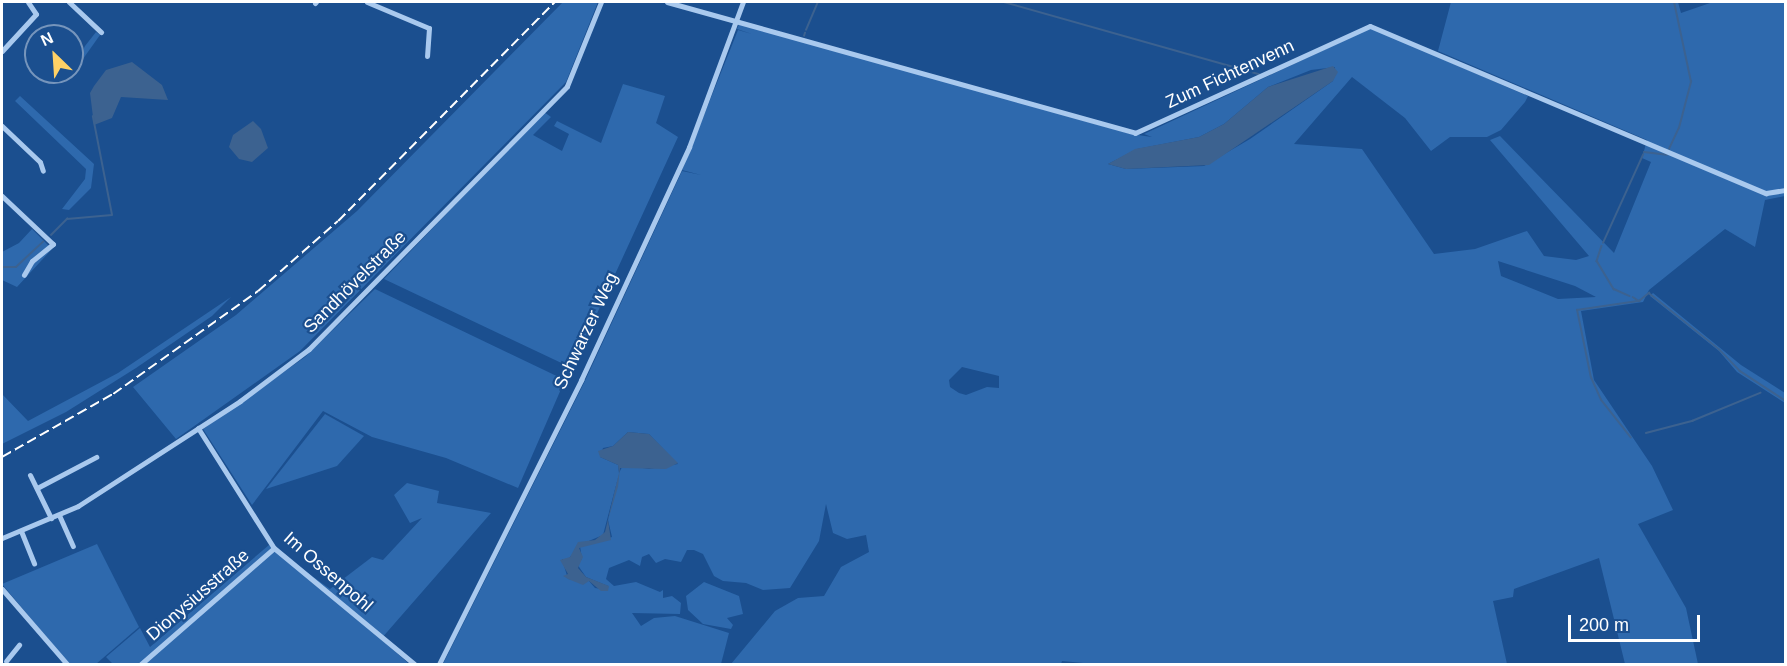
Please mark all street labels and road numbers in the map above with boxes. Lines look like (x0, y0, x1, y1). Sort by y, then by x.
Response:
street label: Zum Fichtenvenn (1162, 35, 1298, 113)
street label: Sandhövelstraße (299, 226, 411, 338)
street label: Schwarzer Weg (549, 269, 623, 393)
street label: Im Ossenpohl (279, 527, 377, 617)
street label: Dionysiusstraße (142, 545, 254, 645)

